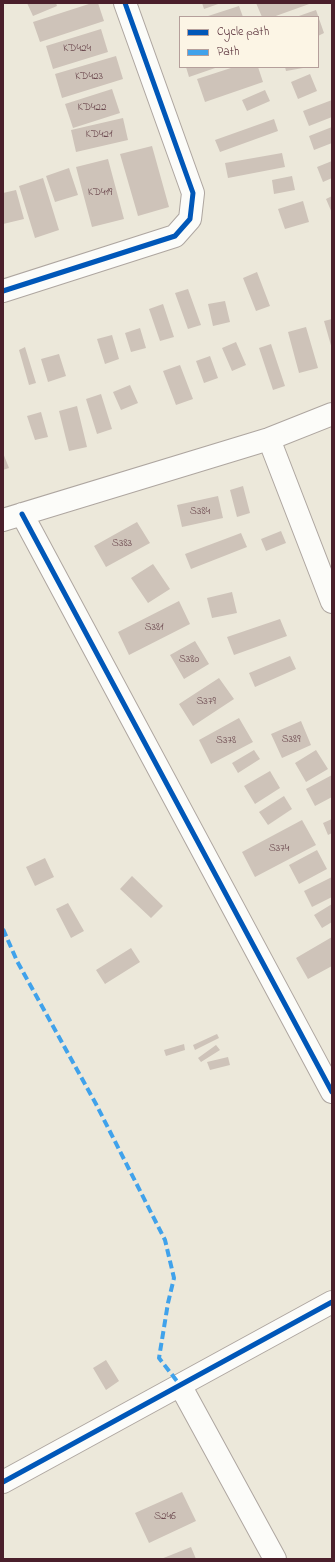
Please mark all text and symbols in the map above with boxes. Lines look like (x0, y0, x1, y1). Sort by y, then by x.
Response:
legend (179, 16, 319, 68)
text: Cycle path (217, 23, 269, 41)
house number: KD424 (63, 42, 91, 56)
text: Path (217, 43, 239, 61)
house number: KD423 (75, 70, 103, 84)
house number: KD422 (78, 101, 106, 115)
house number: KD421 (86, 128, 112, 142)
house number: KD419 (88, 186, 112, 200)
house number: S384 (190, 505, 210, 519)
house number: S383 (112, 537, 132, 551)
house number: S381 (144, 621, 164, 635)
house number: S380 (179, 653, 199, 667)
house number: S379 (196, 695, 216, 709)
house number: S389 (281, 733, 301, 747)
house number: S378 (216, 734, 236, 748)
house number: S374 (269, 842, 289, 856)
house number: S246 (154, 1510, 176, 1524)

